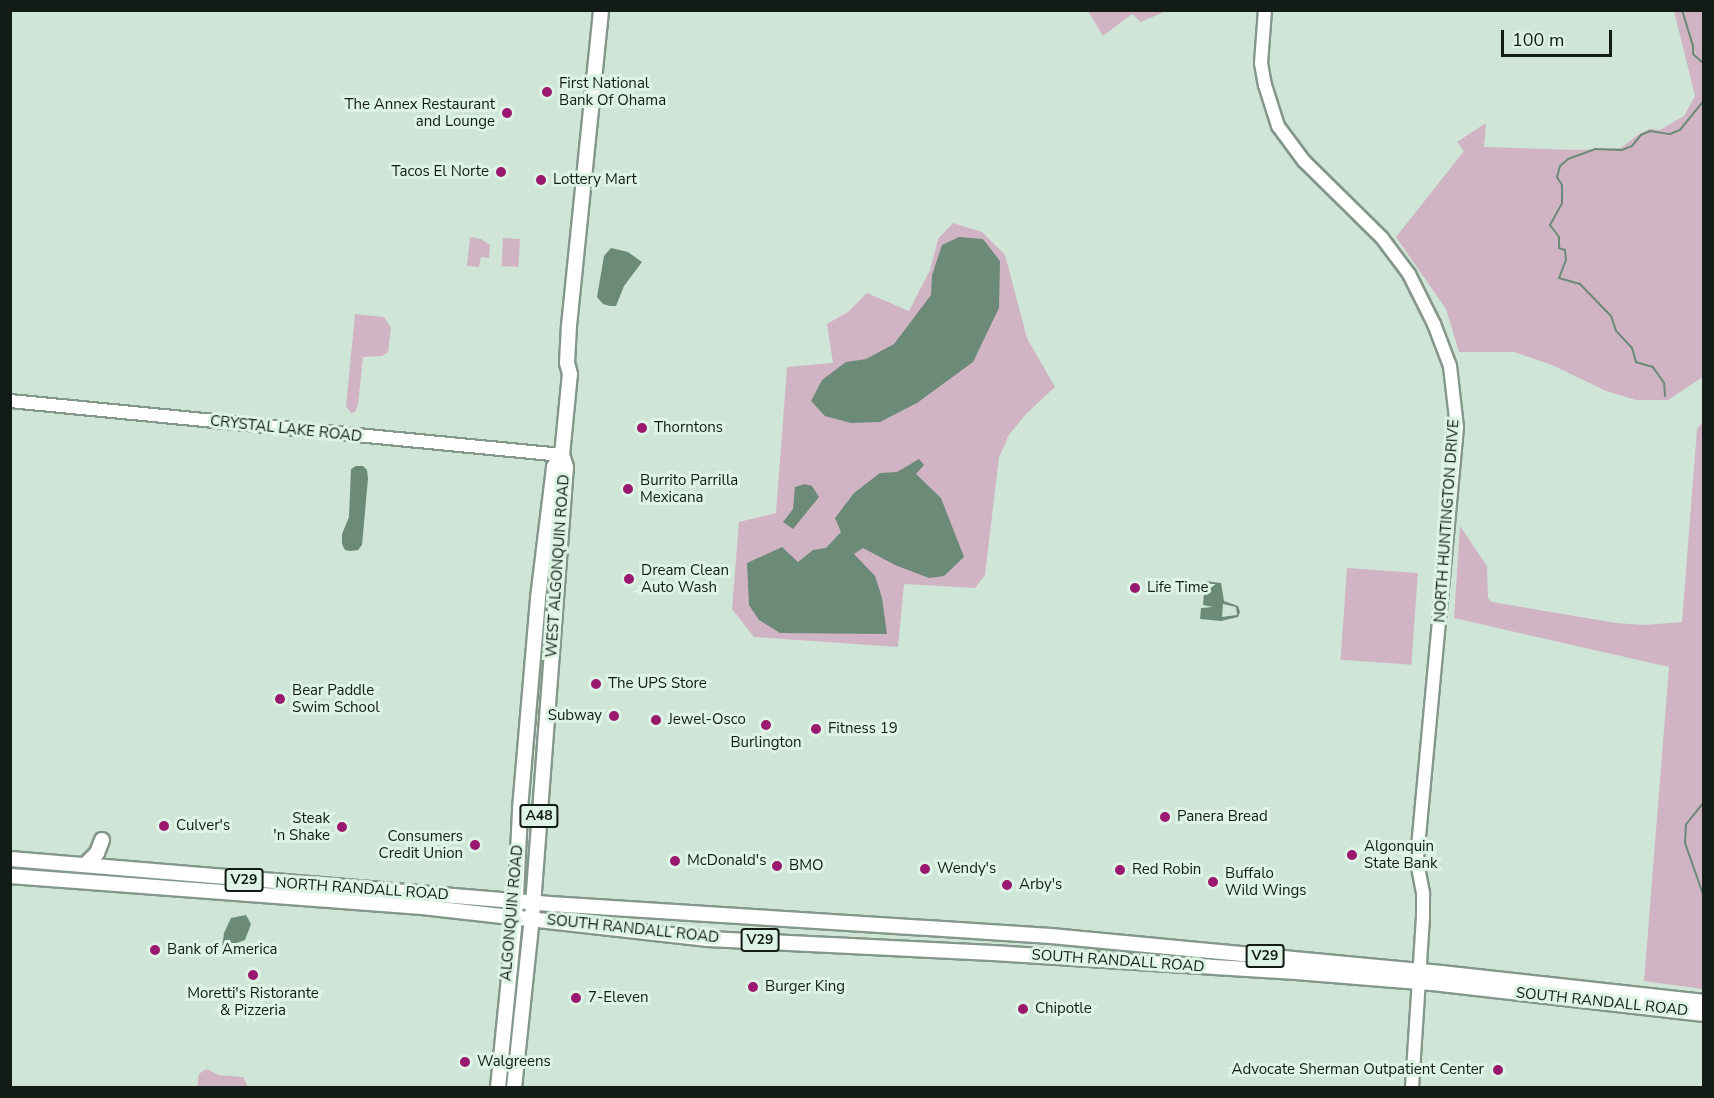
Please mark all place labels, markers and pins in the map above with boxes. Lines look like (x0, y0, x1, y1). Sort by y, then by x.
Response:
place label: First National Bank Of Ohama (559, 74, 666, 109)
marker: First National Bank Of Ohama (540, 85, 554, 99)
place label: The Annex Restaurant and Lounge (344, 95, 495, 130)
marker: The Annex Restaurant and Lounge (500, 106, 514, 120)
place label: Tacos El Norte (392, 163, 489, 181)
marker: Tacos El Norte (494, 165, 508, 179)
place label: Lottery Mart (553, 171, 637, 189)
marker: Lottery Mart (534, 173, 548, 187)
place label: Thorntons (654, 419, 723, 437)
marker: Thorntons (635, 421, 649, 435)
place label: Burrito Parrilla Mexicana (640, 471, 738, 506)
marker: Burrito Parrilla Mexicana (621, 482, 635, 496)
place label: Dream Clean Auto Wash (641, 561, 729, 596)
marker: Dream Clean Auto Wash (622, 572, 636, 586)
place label: Life Time (1147, 579, 1209, 597)
marker: Life Time (1128, 581, 1142, 595)
place label: The UPS Store (608, 675, 707, 693)
marker: The UPS Store (589, 677, 603, 691)
place label: Bear Paddle Swim School (292, 681, 380, 716)
marker: Bear Paddle Swim School (273, 692, 287, 706)
place label: Subway (548, 707, 602, 725)
marker: Subway (607, 709, 621, 723)
place label: Jewel-Osco (668, 711, 746, 729)
marker: Jewel-Osco (649, 713, 663, 727)
marker: Burlington (759, 718, 773, 732)
place label: Fitness 19 (828, 720, 898, 738)
marker: Fitness 19 (809, 722, 823, 736)
place label: Burlington (730, 734, 802, 752)
place label: Panera Bread (1177, 808, 1268, 826)
place label: Steak 'n Shake (273, 809, 330, 844)
marker: Panera Bread (1158, 810, 1172, 824)
place label: Culver's (176, 817, 230, 835)
marker: Culver's (157, 819, 171, 833)
marker: Steak 'n Shake (335, 820, 349, 834)
place label: Consumers Credit Union (379, 827, 463, 862)
place label: Algonquin State Bank (1364, 837, 1438, 872)
marker: Consumers Credit Union (468, 838, 482, 852)
marker: Algonquin State Bank (1345, 848, 1359, 862)
place label: McDonald's (687, 852, 766, 870)
marker: McDonald's (668, 854, 682, 868)
place label: BMO (789, 857, 823, 875)
marker: BMO (770, 859, 784, 873)
place label: Wendy's (937, 860, 996, 878)
place label: Red Robin (1132, 861, 1201, 879)
marker: Wendy's (918, 862, 932, 876)
marker: Red Robin (1113, 863, 1127, 877)
place label: Buffalo Wild Wings (1225, 864, 1306, 899)
marker: Buffalo Wild Wings (1206, 875, 1220, 889)
place label: Arby's (1019, 876, 1062, 894)
marker: Arby's (1000, 878, 1014, 892)
place label: Bank of America (167, 941, 278, 959)
marker: Bank of America (148, 943, 162, 957)
marker: Moretti's Ristorante & Pizzeria (246, 968, 260, 982)
place label: Burger King (765, 978, 845, 996)
marker: Burger King (746, 980, 760, 994)
place label: Moretti's Ristorante & Pizzeria (187, 984, 319, 1019)
place label: 7-Eleven (588, 989, 648, 1007)
marker: 7-Eleven (569, 991, 583, 1005)
place label: Chipotle (1035, 1000, 1092, 1018)
marker: Chipotle (1016, 1002, 1030, 1016)
place label: Walgreens (477, 1053, 551, 1071)
marker: Walgreens (458, 1055, 472, 1069)
place label: Advocate Sherman Outpatient Center (1232, 1061, 1484, 1079)
marker: Advocate Sherman Outpatient Center (1489, 1061, 1507, 1079)

